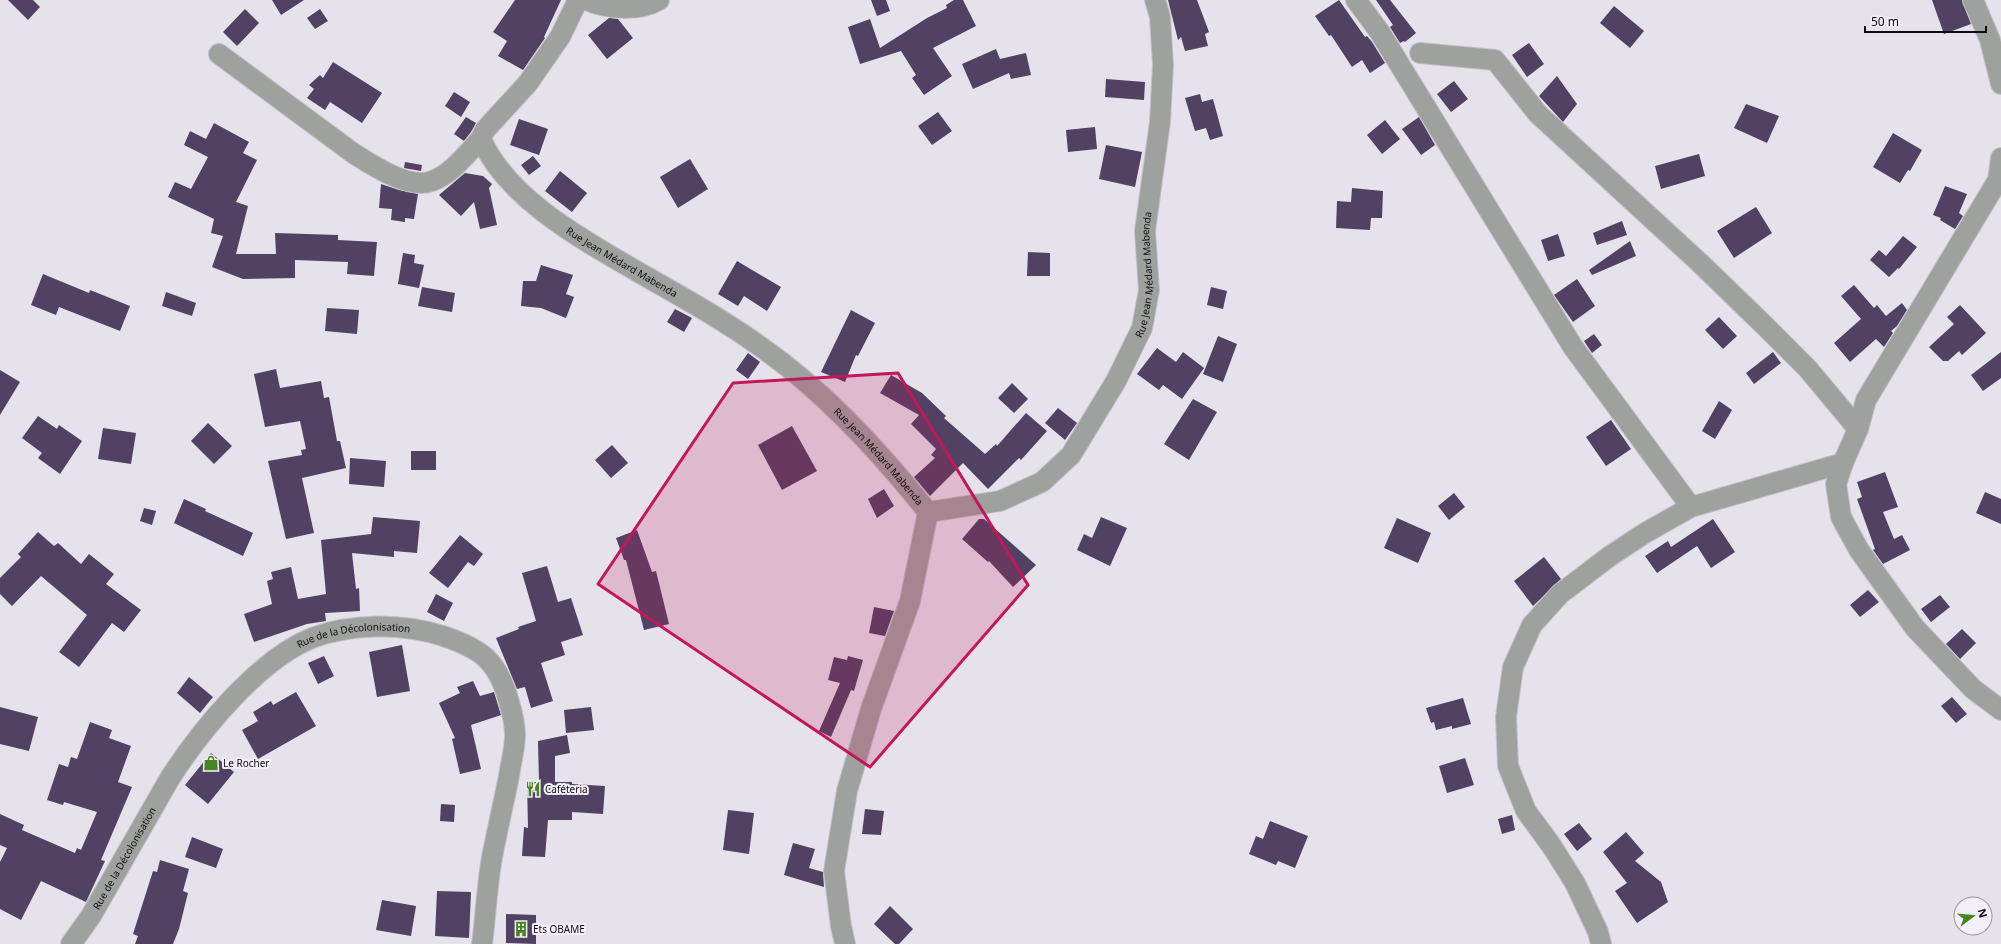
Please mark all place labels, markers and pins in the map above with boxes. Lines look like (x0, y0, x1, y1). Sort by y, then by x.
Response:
shop icon: Le Rocher (202, 754, 220, 772)
place label: Le Rocher (223, 756, 270, 770)
restaurant icon: Caféteria (524, 780, 542, 798)
place label: Caféteria (545, 782, 588, 796)
building icon: Ets OBAME (512, 920, 530, 938)
place label: Ets OBAME (533, 922, 585, 936)

